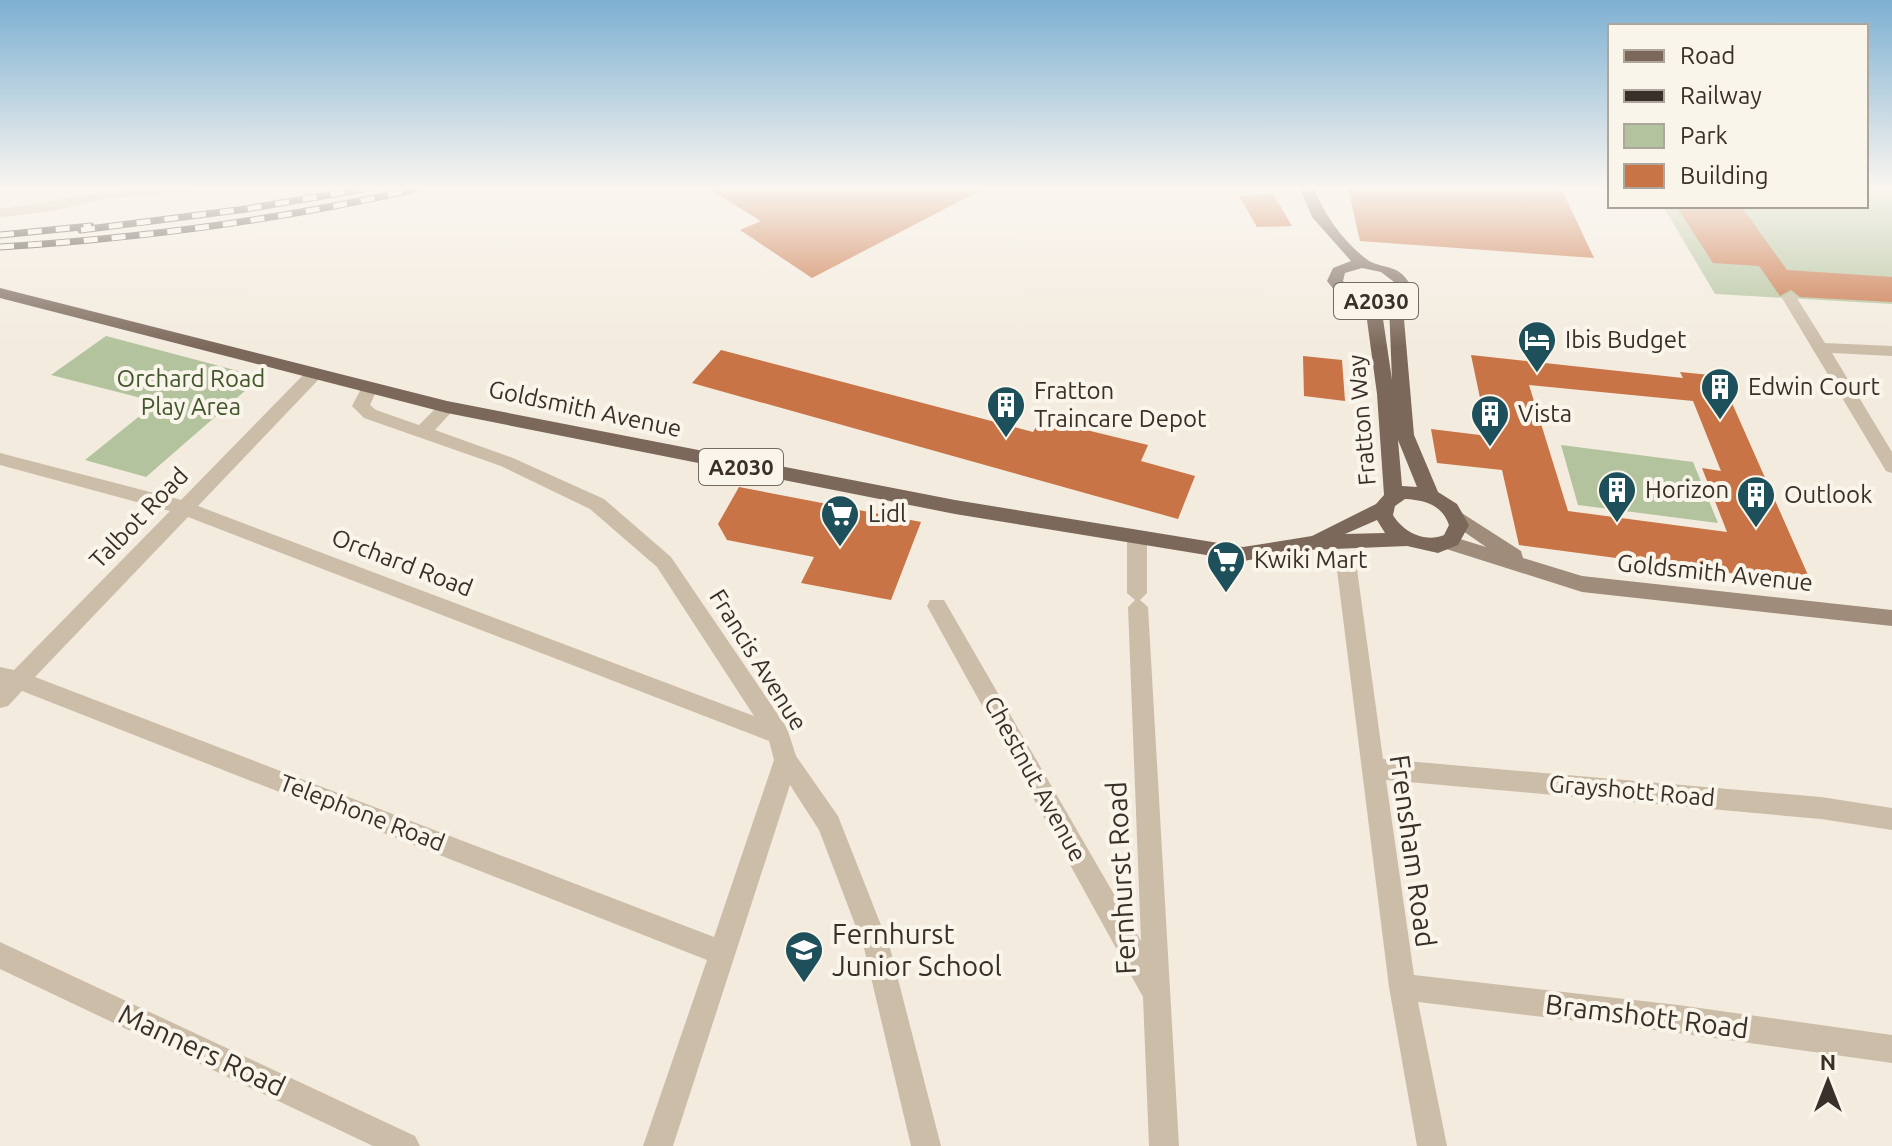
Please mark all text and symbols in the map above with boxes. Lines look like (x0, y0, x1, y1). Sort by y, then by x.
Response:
legend (1608, 24, 1868, 208)
text: Road (1680, 42, 1735, 69)
text: Railway (1680, 82, 1762, 109)
text: Park (1680, 122, 1728, 149)
text: Building (1680, 162, 1768, 189)
road number: A2030 (1334, 283, 1418, 319)
hotel icon: Ibis Budget (1516, 319, 1558, 374)
place label: Ibis Budget (1565, 326, 1687, 353)
street label: Fratton Way (1342, 353, 1381, 487)
park label: Orchard Road Play Area (117, 365, 265, 420)
building icon: Edwin Court (1699, 366, 1741, 421)
place label: Edwin Court (1748, 373, 1880, 400)
street label: Goldsmith Avenue (486, 375, 684, 442)
place label: Fratton Traincare Depot (1034, 377, 1207, 432)
building icon: Fratton Traincare Depot (985, 384, 1027, 439)
building icon: Vista (1469, 393, 1511, 448)
place label: Vista (1518, 400, 1572, 427)
road number: A2030 (699, 449, 783, 485)
street label: Talbot Road (84, 462, 193, 574)
building icon: Horizon (1596, 469, 1638, 524)
building icon: Outlook (1735, 474, 1777, 529)
place label: Horizon (1645, 476, 1729, 503)
place label: Outlook (1784, 481, 1872, 508)
supermarket icon: Lidl (819, 493, 861, 548)
place label: Lidl (868, 500, 906, 527)
street label: Orchard Road (328, 523, 476, 602)
supermarket icon: Kwiki Mart (1205, 539, 1247, 594)
place label: Kwiki Mart (1254, 546, 1368, 573)
street label: Goldsmith Avenue (1616, 549, 1814, 596)
street label: Francis Avenue (704, 584, 813, 735)
street label: Chestnut Avenue (979, 691, 1092, 866)
street label: Frensham Road (1385, 753, 1442, 949)
street label: Telephone Road (276, 769, 448, 856)
street label: Grayshott Road (1548, 770, 1716, 811)
street label: Fernhurst Road (1100, 781, 1141, 975)
place label: Fernhurst Junior School (832, 918, 1002, 981)
school or university icon: Fernhurst Junior School (783, 929, 825, 984)
street label: Bramshott Road (1544, 988, 1750, 1043)
street label: Manners Road (114, 997, 290, 1102)
north arrow (1788, 1042, 1868, 1122)
text: N (1820, 1049, 1836, 1074)

